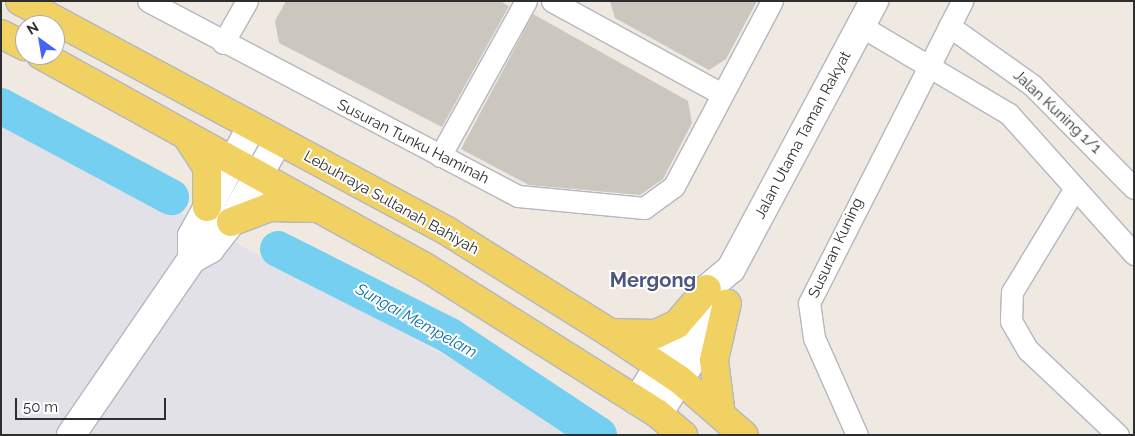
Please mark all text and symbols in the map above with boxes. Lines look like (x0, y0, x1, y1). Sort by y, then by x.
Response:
north arrow (15, 15, 65, 65)
text: N (24, 19, 41, 38)
street label: Jalan Utama Taman Rakyat (751, 48, 855, 222)
street label: Jalan Kuning 1/1 (1009, 67, 1105, 157)
street label: Susuran Tunku Haminah (334, 96, 492, 188)
street label: Lebuhraya Sultanah Bahiyah (300, 147, 482, 259)
street label: Susuran Kuning (805, 195, 867, 301)
district label: Mergong (610, 268, 696, 292)
water label: Sungai Mempelam (352, 280, 480, 362)
scale bar (18, 388, 169, 420)
text: 50 m (23, 398, 58, 416)

